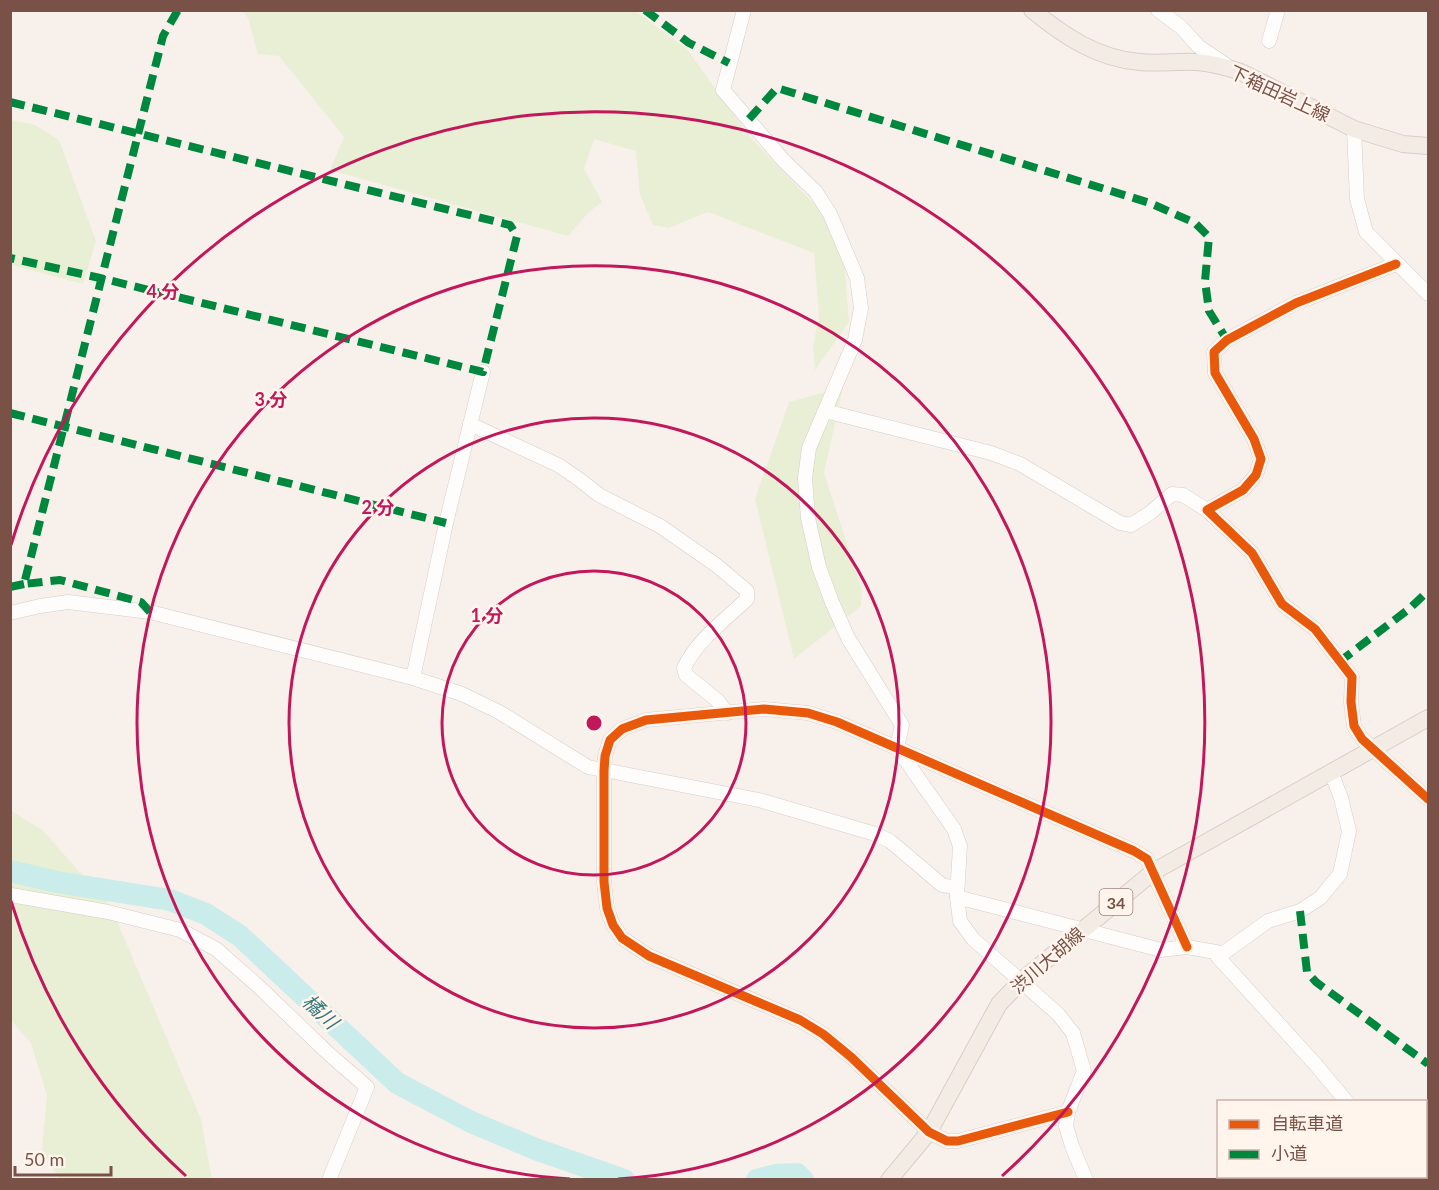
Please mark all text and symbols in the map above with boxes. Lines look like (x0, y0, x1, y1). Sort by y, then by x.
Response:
street label: 下箱田岩上線 (1226, 60, 1334, 126)
text: 4 分 (147, 280, 179, 302)
text: 3 分 (255, 388, 287, 410)
text: 2 分 (362, 496, 394, 518)
text: 1 分 (471, 604, 503, 626)
centre of rings (584, 713, 604, 733)
road number: 34 (1100, 889, 1132, 915)
street label: 渋川大胡線 (1006, 922, 1088, 998)
water label: 橘川 (298, 989, 345, 1035)
legend (1217, 1100, 1427, 1178)
text: 自転車道 (1271, 1112, 1343, 1134)
scale bar (15, 1139, 111, 1177)
text: 小道 (1271, 1142, 1307, 1164)
text: 50 m (24, 1148, 64, 1170)

